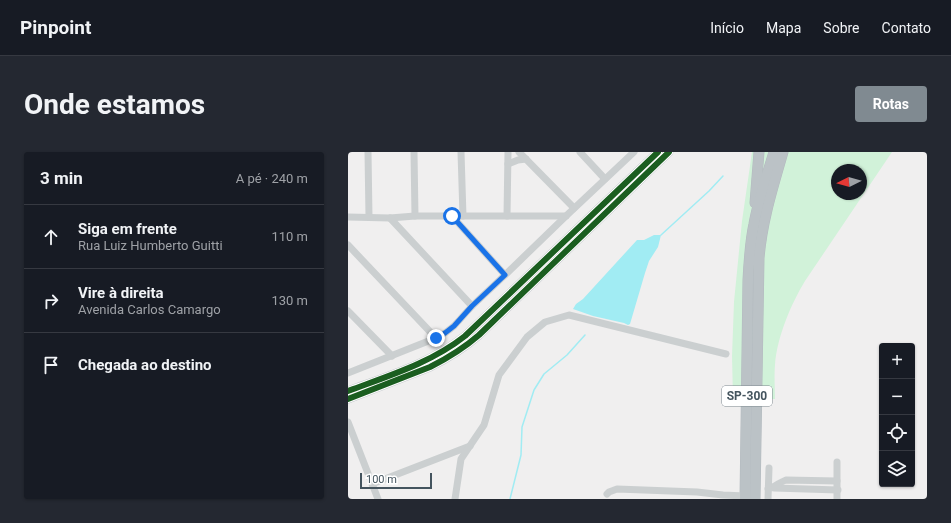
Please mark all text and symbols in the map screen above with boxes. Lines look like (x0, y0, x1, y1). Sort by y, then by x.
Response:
text: Pinpoint (20, 16, 91, 39)
text: Início (710, 20, 744, 36)
text: Mapa (766, 20, 801, 36)
text: Sobre (823, 20, 860, 36)
text: Contato (882, 20, 931, 36)
button: Rotas (855, 86, 927, 122)
text: Onde estamos (24, 88, 205, 121)
north arrow (831, 164, 867, 200)
text: 3 min (40, 168, 83, 188)
text: A pé · 240 m (236, 171, 308, 186)
route start (443, 207, 461, 225)
text: Siga em frente (78, 220, 177, 238)
icon: ahead (40, 226, 62, 248)
text: 110 m (271, 229, 308, 244)
text: Rua Luiz Humberto Guitti (78, 238, 223, 253)
text: Vire à direita (78, 284, 164, 302)
icon: right (40, 290, 62, 312)
text: 130 m (271, 293, 308, 308)
text: Avenida Carlos Camargo (78, 302, 221, 317)
route end (427, 329, 445, 347)
map controls (879, 343, 915, 487)
button: + (879, 343, 915, 379)
icon: arrive (40, 354, 62, 376)
text: Chegada ao destino (78, 356, 212, 374)
button: − (879, 379, 915, 415)
road number: SP-300 (722, 386, 772, 406)
button: locate (879, 415, 915, 451)
button: layers (879, 451, 915, 487)
scale bar (360, 471, 432, 490)
text: 100 m (366, 473, 397, 486)

